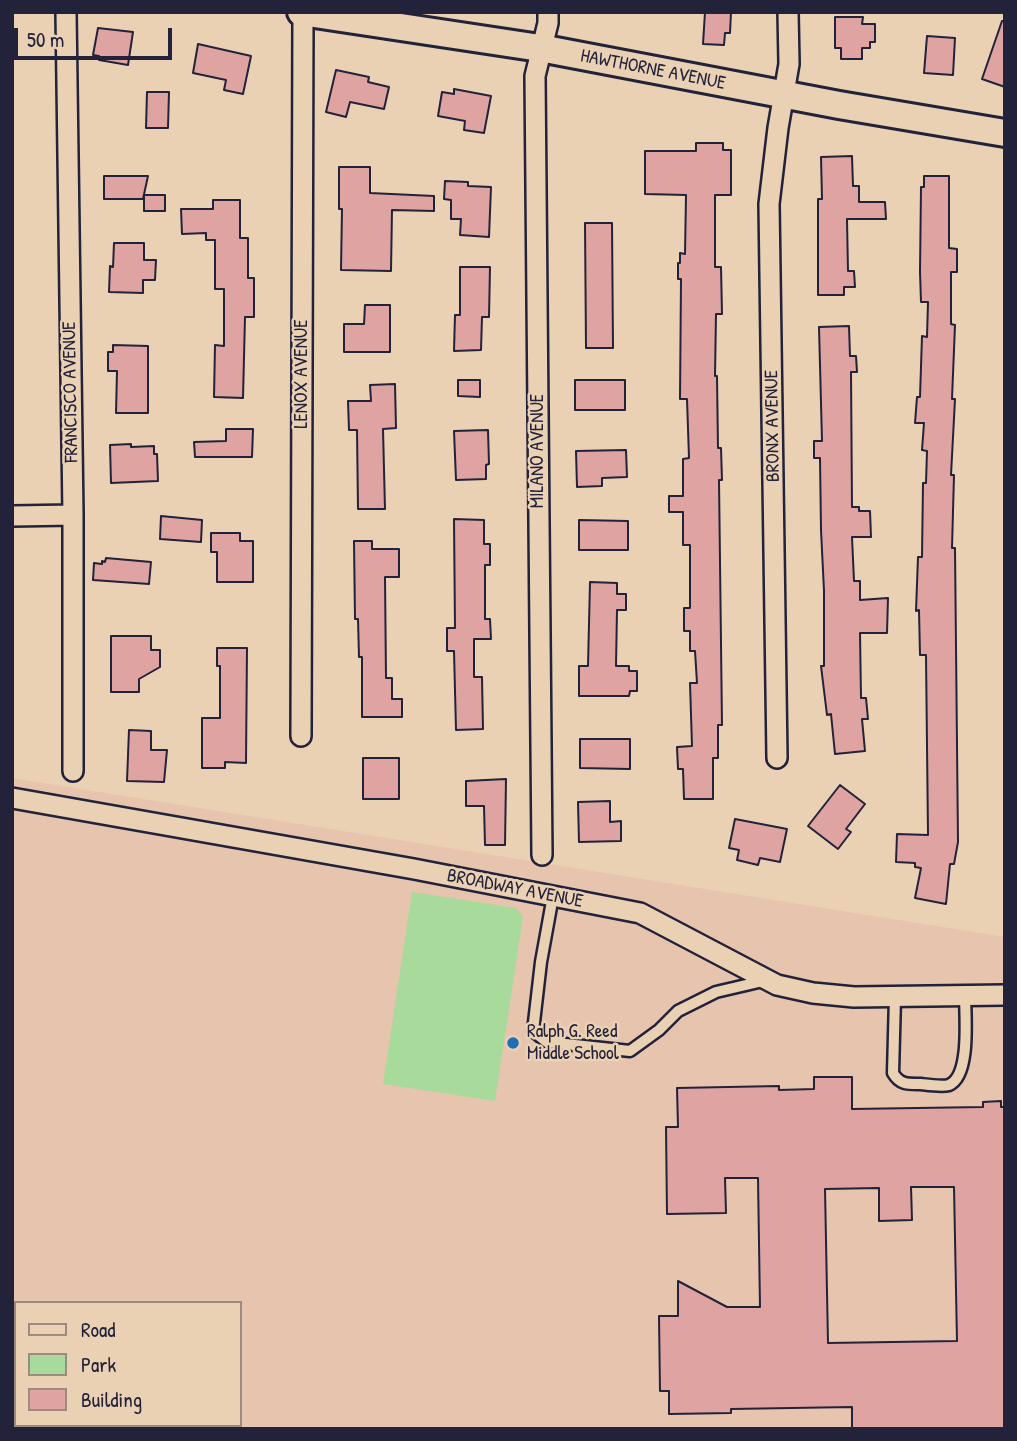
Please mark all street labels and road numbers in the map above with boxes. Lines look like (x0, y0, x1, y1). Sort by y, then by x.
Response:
street label: HAWTHORNE AVENUE (579, 45, 727, 95)
street label: LENOX AVENUE (291, 319, 313, 429)
street label: FRANCISCO AVENUE (58, 321, 84, 463)
street label: BRONX AVENUE (761, 370, 785, 482)
street label: MILANO AVENUE (527, 394, 549, 508)
street label: BROADWAY AVENUE (445, 865, 585, 913)

